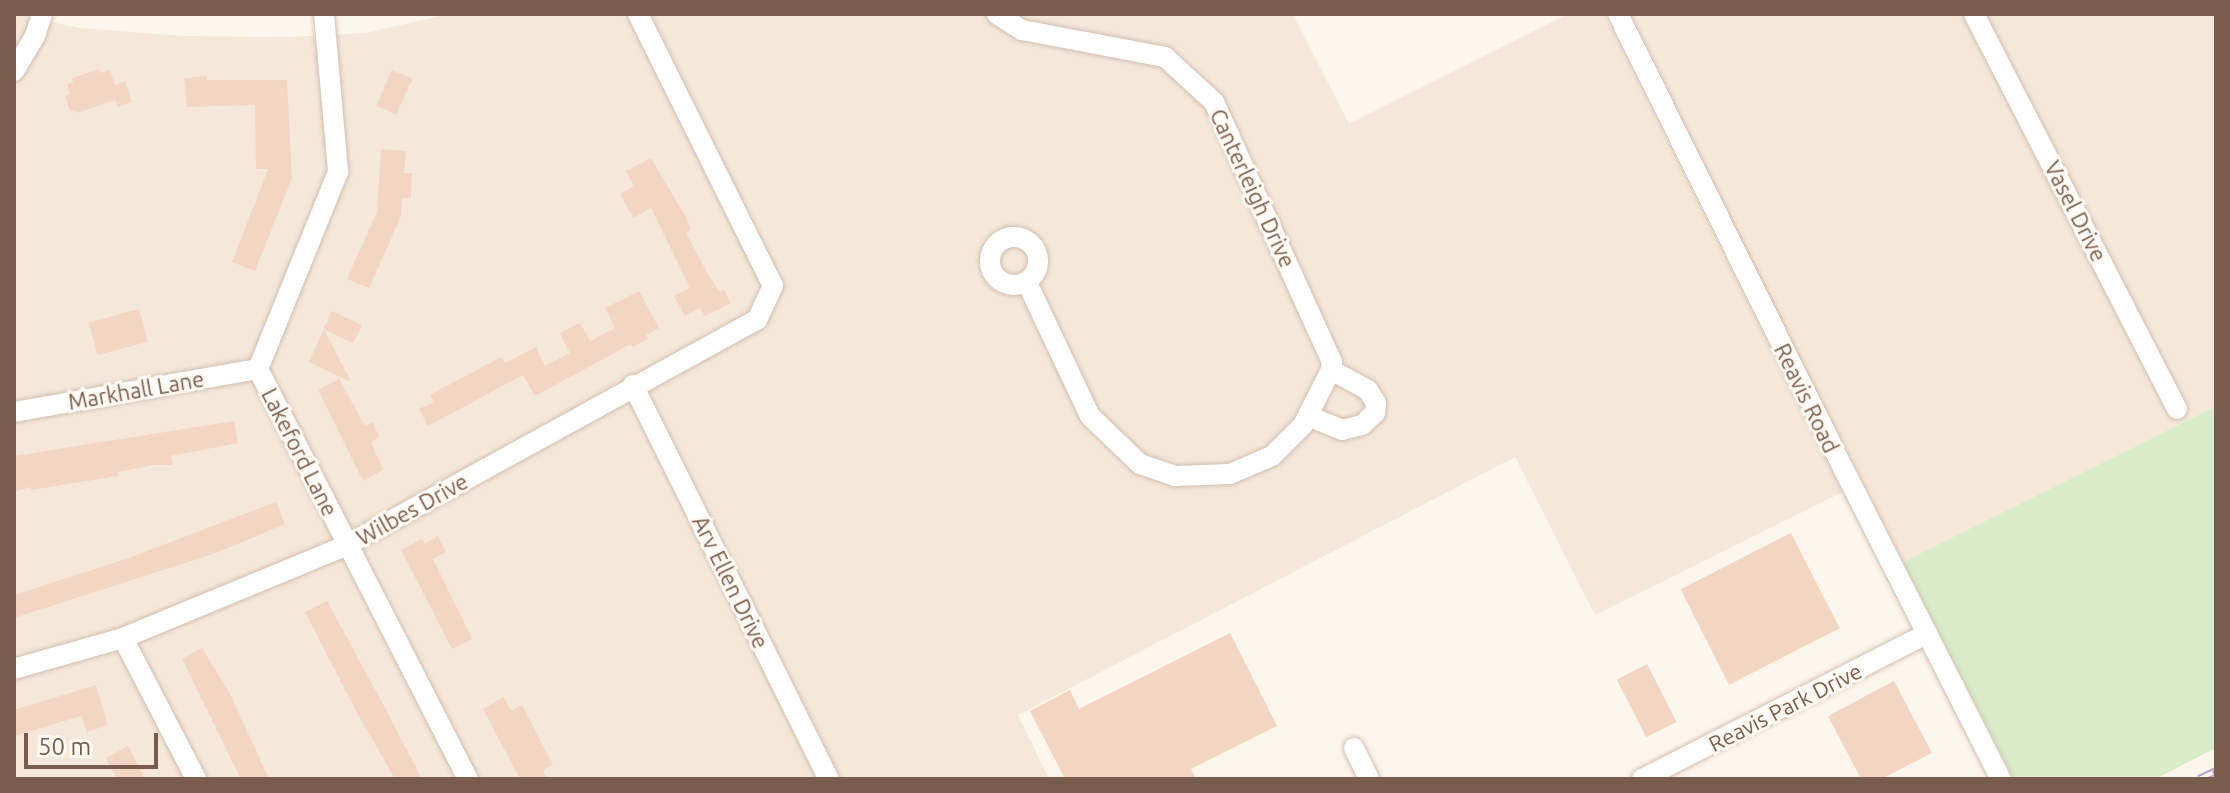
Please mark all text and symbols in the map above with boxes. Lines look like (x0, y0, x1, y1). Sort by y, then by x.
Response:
street label: Canterleigh Drive (1205, 104, 1301, 272)
street label: Vasel Drive (2039, 156, 2113, 266)
street label: Reavis Road (1769, 339, 1845, 457)
street label: Markhall Lane (66, 365, 206, 415)
street label: Lakeford Lane (256, 384, 344, 520)
street label: Wilbes Drive (352, 468, 472, 550)
street label: Arv Ellen Drive (687, 511, 775, 653)
street label: Reavis Park Drive (1704, 657, 1866, 757)
scale bar (28, 717, 162, 767)
text: 50 m (38, 733, 91, 760)

